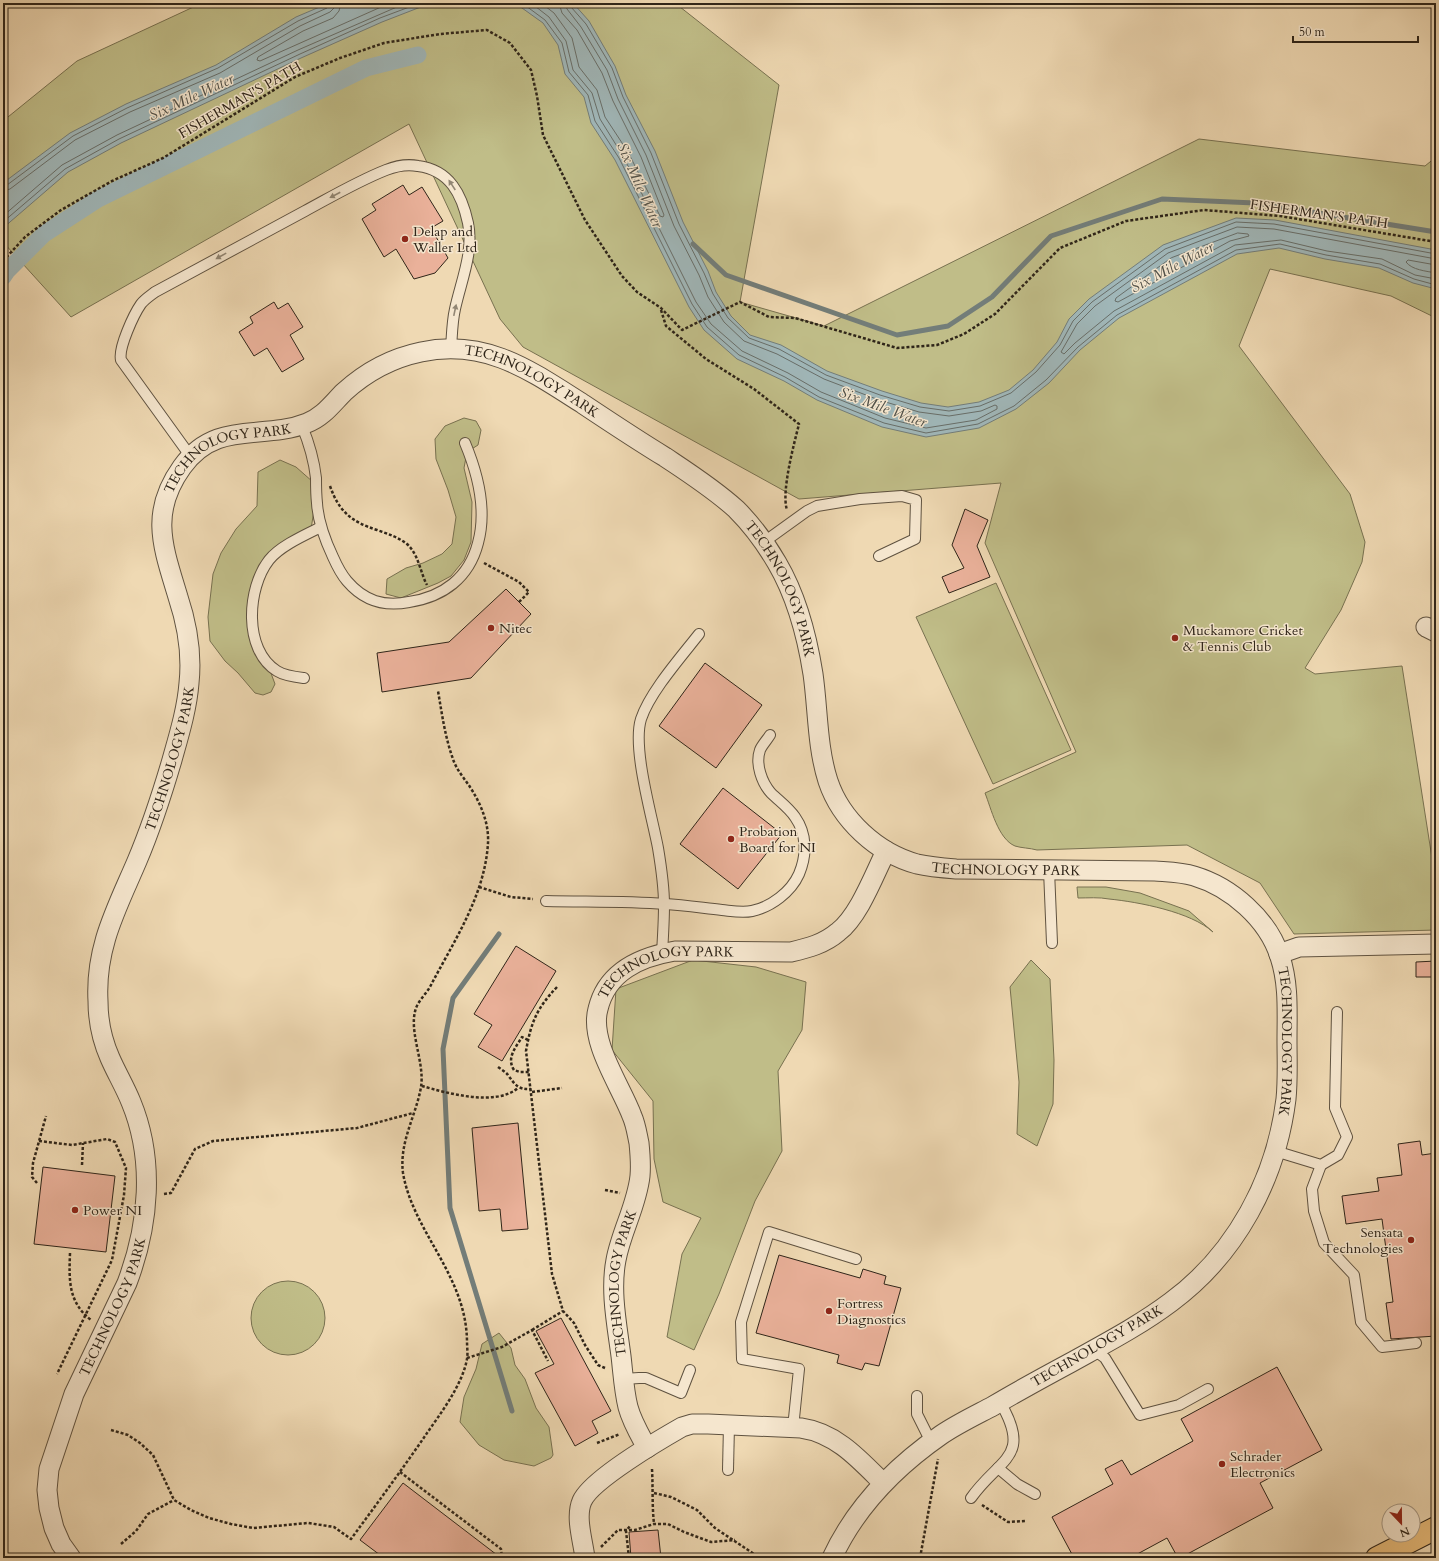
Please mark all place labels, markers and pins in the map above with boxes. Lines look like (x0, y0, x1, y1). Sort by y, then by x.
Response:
place label: Delap and Waller Ltd (412, 222, 478, 257)
marker: Delap and Waller Ltd (400, 234, 410, 244)
place label: Nitec (499, 619, 532, 638)
place label: Muckamore Cricket & Tennis Club (1183, 621, 1303, 656)
marker: Nitec (486, 623, 496, 633)
marker: Muckamore Cricket & Tennis Club (1170, 633, 1180, 643)
place label: Probation Board for NI (739, 822, 816, 857)
marker: Probation Board for NI (726, 834, 736, 844)
place label: Power NI (83, 1201, 142, 1220)
marker: Power NI (70, 1205, 80, 1215)
place label: Sensata Technologies (1323, 1223, 1403, 1258)
marker: Sensata Technologies (1406, 1235, 1416, 1245)
place label: Fortress Diagnostics (837, 1294, 906, 1329)
marker: Fortress Diagnostics (824, 1306, 834, 1316)
place label: Schrader Electronics (1230, 1447, 1295, 1482)
marker: Schrader Electronics (1217, 1459, 1227, 1469)

